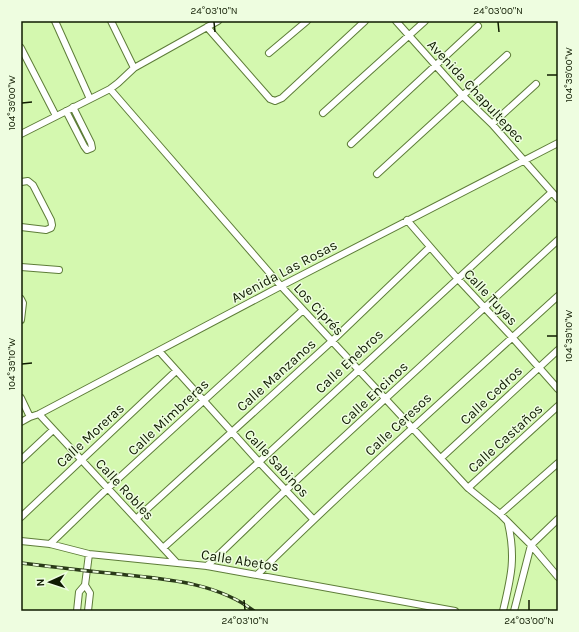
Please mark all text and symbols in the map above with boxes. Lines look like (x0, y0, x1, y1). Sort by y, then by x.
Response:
text: 24°03'10"N (190, 5, 238, 17)
text: 24°03'00"N (473, 5, 523, 17)
street label: Avenida Chapultepec (424, 36, 528, 146)
text: 104°39'00"W (563, 47, 575, 103)
text: 104°39'00"W (6, 75, 18, 131)
street label: Avenida Las Rosas (228, 236, 340, 307)
street label: Calle Tuyas (460, 266, 521, 329)
street label: Los Ciprés (290, 280, 347, 339)
text: 104°39'10"W (563, 310, 575, 362)
street label: Calle Enebros (312, 326, 387, 397)
street label: Calle Manzanos (233, 335, 319, 415)
text: 104°39'10"W (6, 338, 18, 390)
street label: Calle Encinos (337, 358, 412, 429)
street label: Calle Cedros (457, 362, 526, 428)
street label: Calle Mimbreras (124, 376, 212, 459)
street label: Calle Ceresos (361, 389, 435, 460)
street label: Calle Moreras (53, 400, 128, 471)
street label: Calle Castaños (464, 400, 546, 476)
street label: Calle Sabinos (241, 426, 312, 501)
street label: Calle Robles (92, 455, 157, 524)
street label: Calle Abetos (200, 546, 280, 575)
north arrow (30, 562, 70, 602)
text: N (34, 578, 47, 587)
text: 24°03'10"N (221, 615, 269, 627)
text: 24°03'00"N (504, 615, 554, 627)

